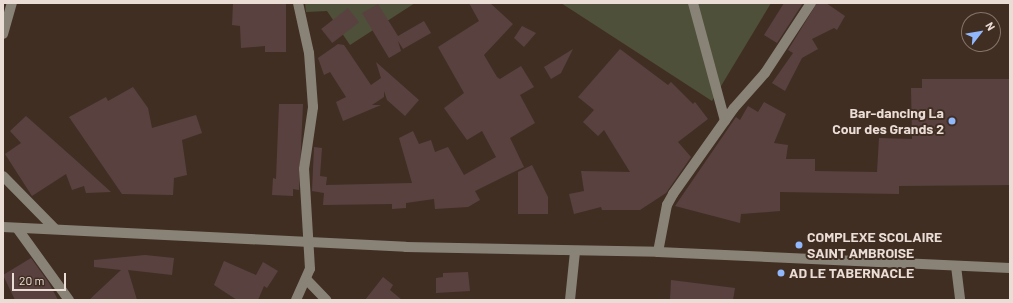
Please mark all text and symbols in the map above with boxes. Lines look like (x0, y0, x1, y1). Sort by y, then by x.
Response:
north arrow (961, 12, 1001, 52)
text: N (983, 20, 998, 33)
place label: Bar-dancing La Cour des Grands 2 (832, 105, 944, 138)
marker: Bar-dancing La Cour des Grands 2 (947, 116, 957, 126)
place label: COMPLEXE SCOLAIRE SAINT AMBROISE (807, 229, 942, 262)
marker: COMPLEXE SCOLAIRE SAINT AMBROISE (794, 240, 804, 250)
scale bar (14, 265, 68, 291)
place label: AD LE TABERNACLE (789, 265, 914, 281)
marker: AD LE TABERNACLE (776, 268, 786, 278)
text: 20 m (19, 273, 45, 287)

